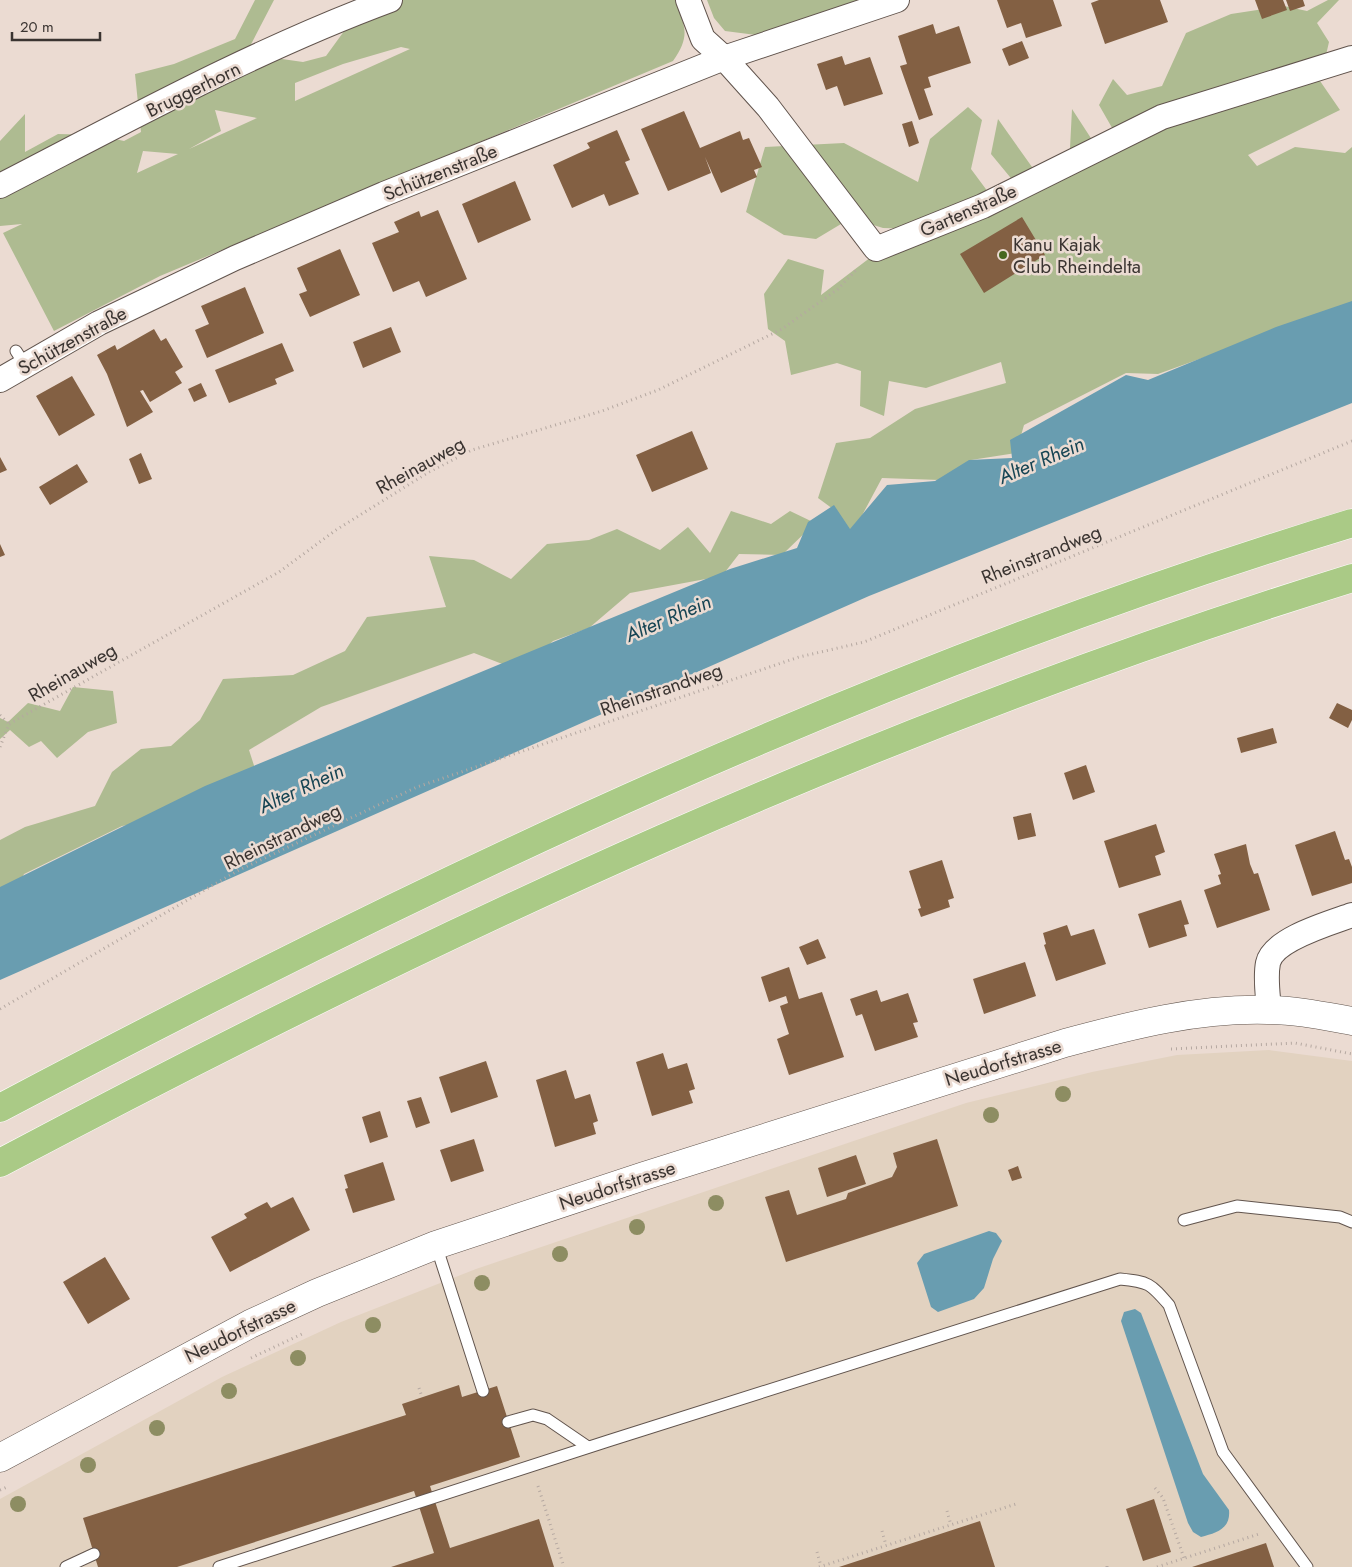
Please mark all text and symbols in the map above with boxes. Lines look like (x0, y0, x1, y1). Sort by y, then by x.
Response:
scale bar (12, 10, 100, 42)
text: 20 m (20, 16, 54, 38)
street label: Bruggerhorn (142, 55, 245, 124)
street label: Schützenstraße (379, 137, 501, 208)
street label: Gartenstraße (916, 177, 1021, 244)
place label: Kanu Kajak Club Rheindelta (1013, 231, 1141, 280)
marker: Kanu Kajak Club Rheindelta (997, 249, 1009, 261)
street label: Schützenstraße (13, 299, 132, 381)
water label: Alter Rhein (993, 429, 1089, 492)
street label: Rheinauweg (371, 430, 470, 501)
street label: Rheinstrandweg (977, 518, 1105, 591)
water label: Alter Rhein (620, 587, 716, 650)
street label: Rheinauweg (23, 636, 121, 709)
street label: Rheinstrandweg (597, 656, 726, 723)
water label: Alter Rhein (253, 756, 349, 821)
street label: Rheinstrandweg (219, 796, 345, 876)
street label: Neudorfstrasse (942, 1032, 1065, 1093)
street label: Neudorfstrasse (556, 1154, 679, 1217)
street label: Neudorfstrasse (180, 1292, 301, 1369)

